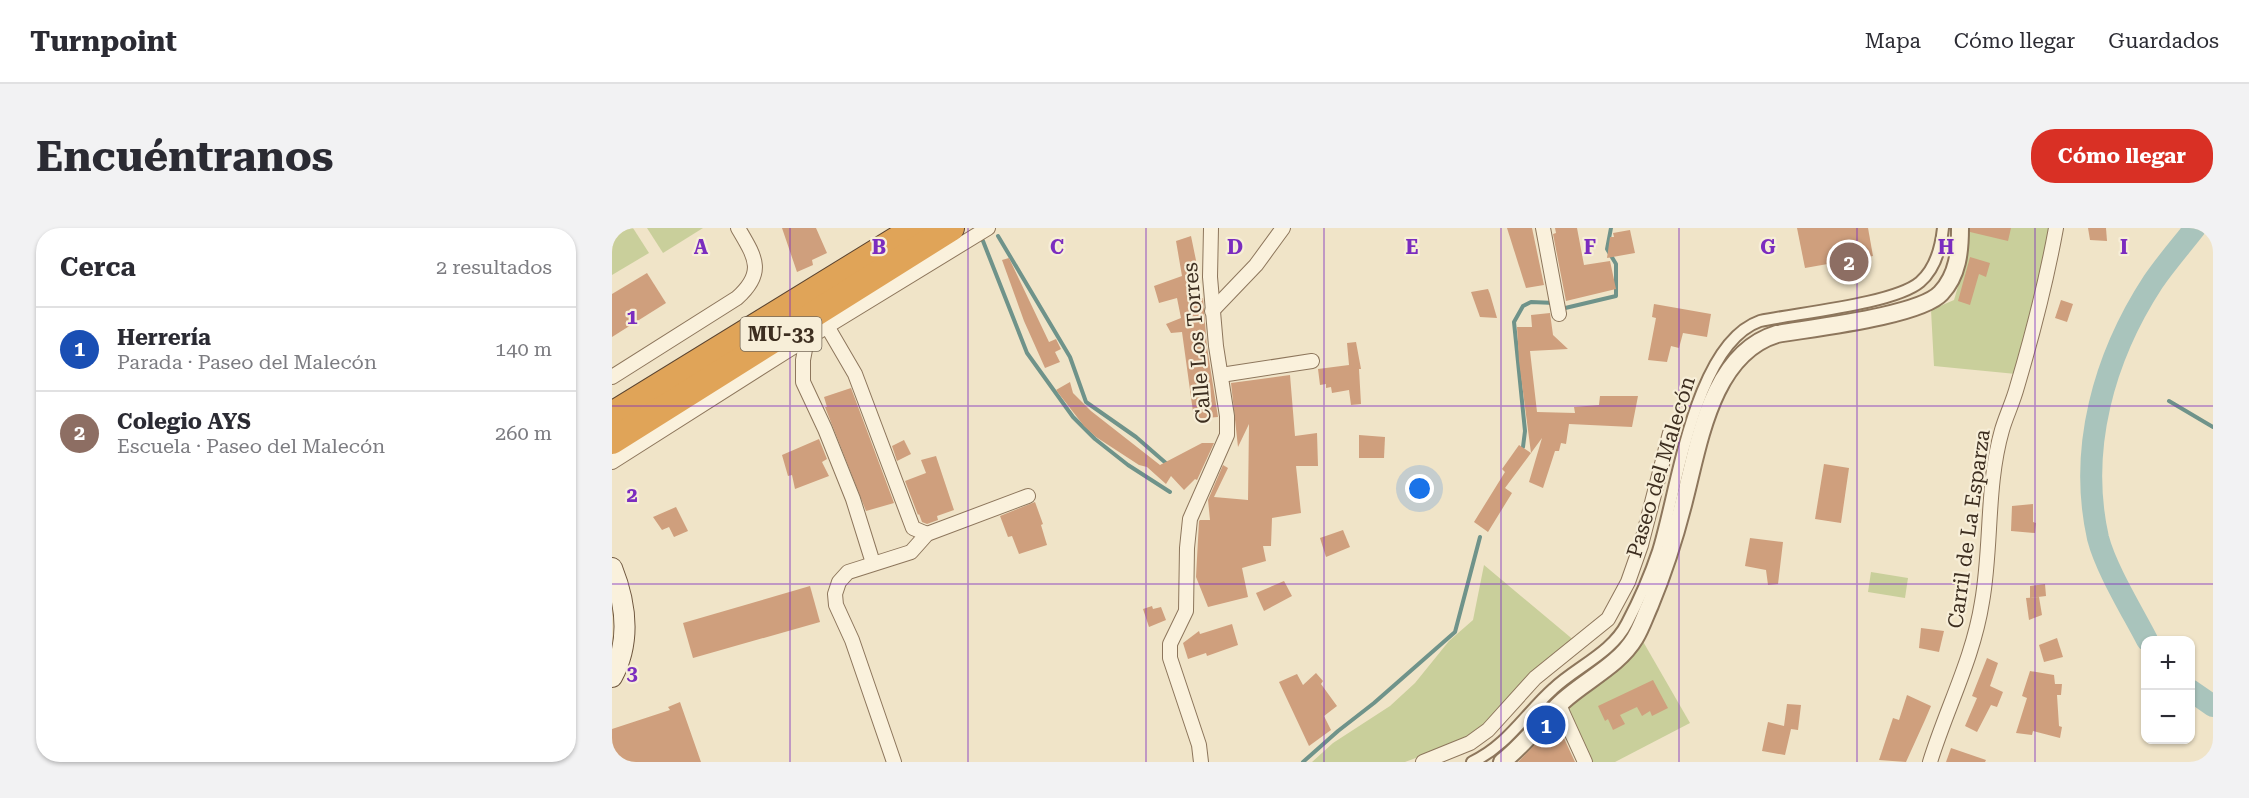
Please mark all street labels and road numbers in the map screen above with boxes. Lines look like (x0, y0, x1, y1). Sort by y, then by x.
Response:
street label: Calle Los Torres (1178, 261, 1216, 425)
road number: MU-33 (740, 317, 822, 351)
street label: Paseo del Malecón (1622, 373, 1700, 560)
street label: Carril de La Esparza (1943, 427, 1995, 630)

